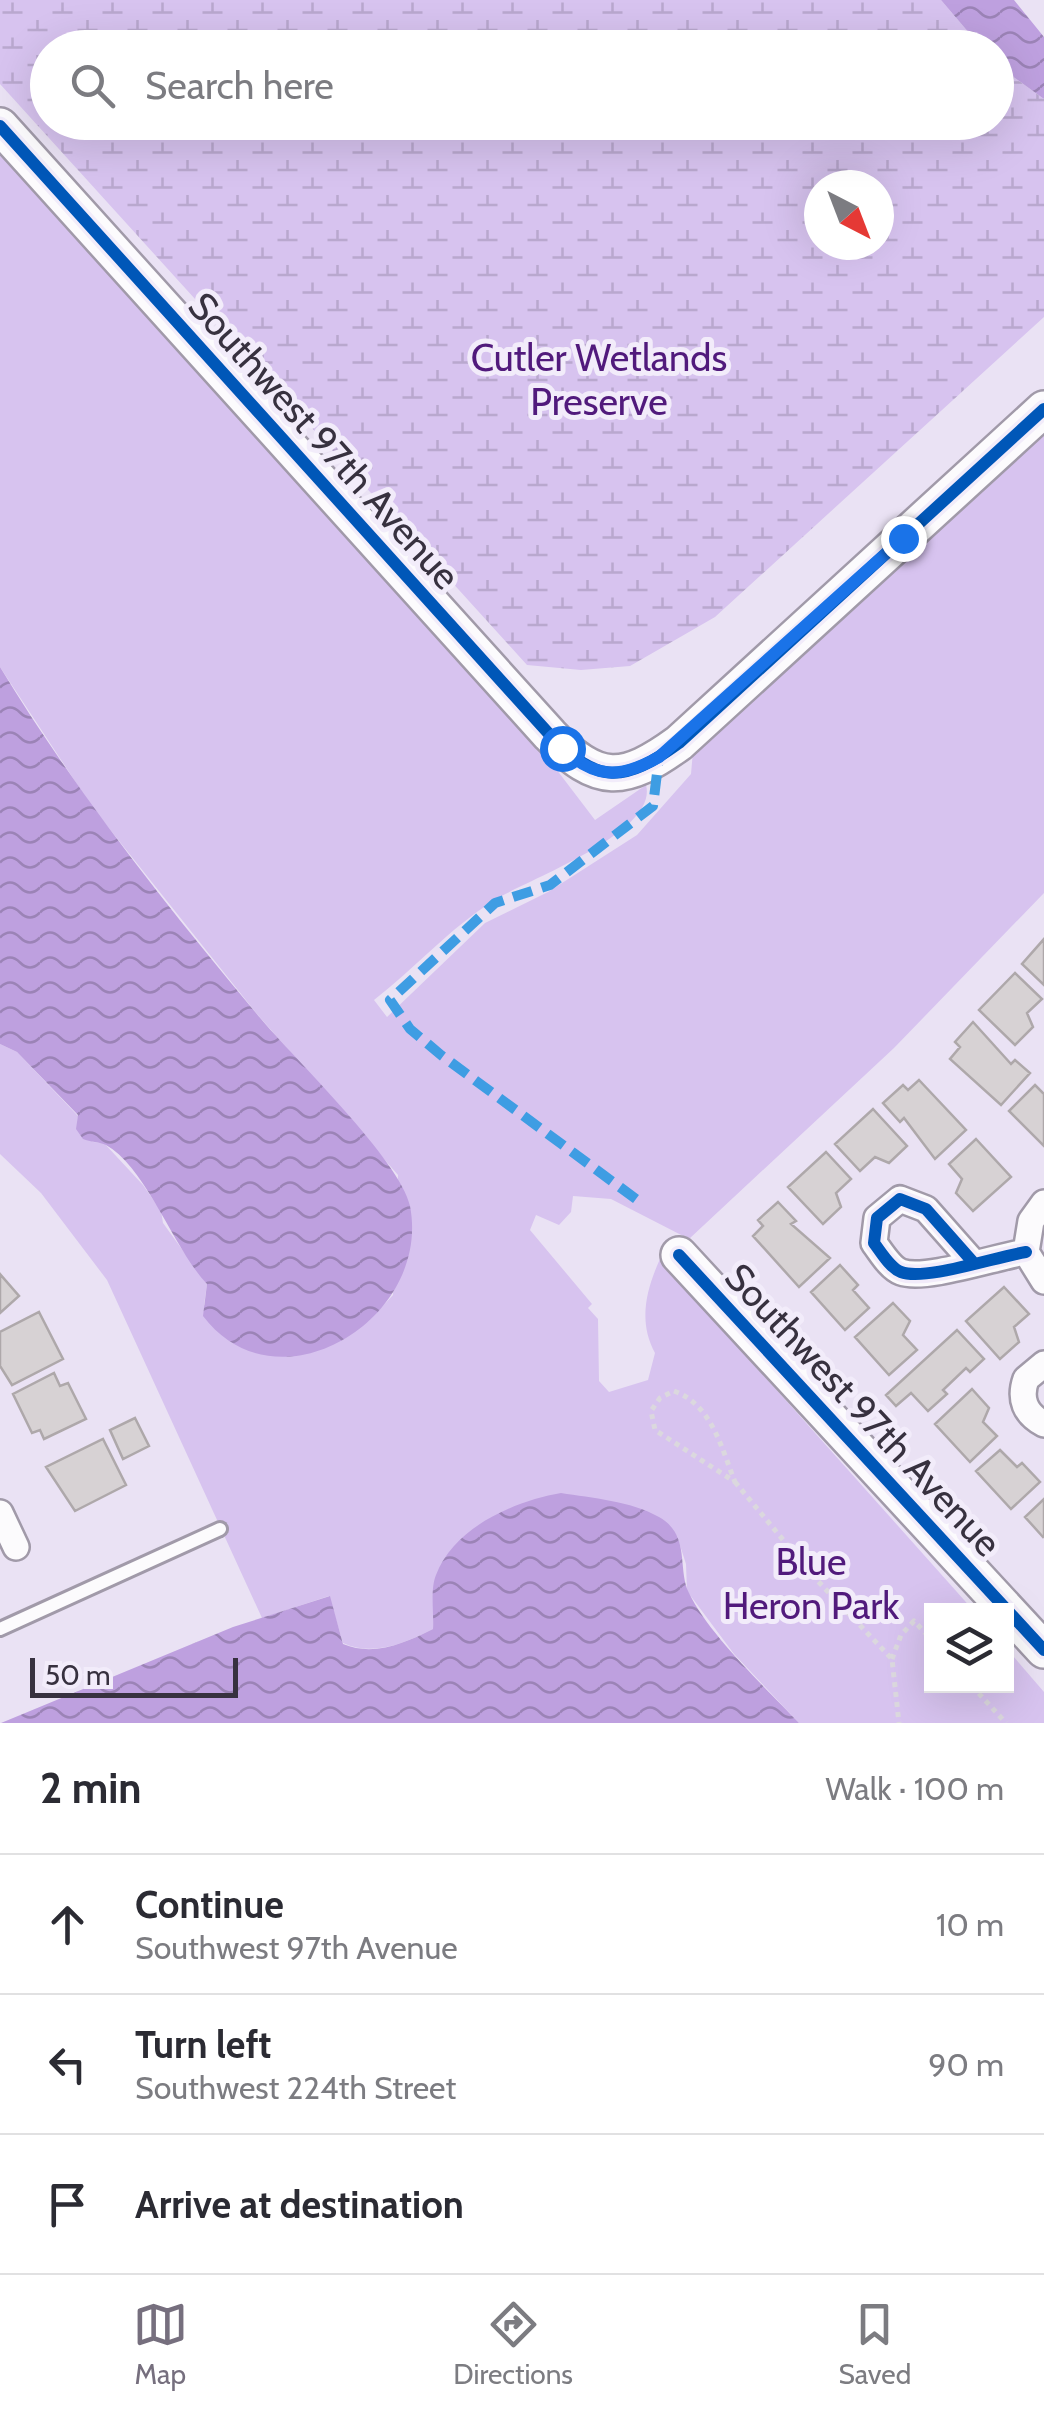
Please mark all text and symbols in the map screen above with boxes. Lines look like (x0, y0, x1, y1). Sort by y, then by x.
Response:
search box (30, 30, 1014, 140)
icon: search (65, 58, 120, 113)
text: Search here (145, 62, 334, 109)
north arrow (804, 170, 894, 260)
street label: Southwest 97th Avenue (179, 283, 470, 599)
park label: Cutler Wetlands Preserve (471, 334, 727, 425)
route end (881, 516, 927, 562)
route start (540, 726, 586, 772)
street label: Southwest 97th Avenue (716, 1254, 1011, 1566)
park label: Blue Heron Park (723, 1538, 899, 1629)
map controls (924, 1603, 1014, 1693)
button: layers (924, 1603, 1014, 1693)
scale bar (30, 1653, 238, 1698)
text: 50 m (45, 1658, 111, 1692)
text: 2 min (40, 1762, 141, 1814)
text: Walk · 100 m (825, 1769, 1004, 1808)
text: Continue (135, 1881, 284, 1928)
icon: ahead (40, 1897, 95, 1952)
text: 10 m (936, 1905, 1004, 1944)
text: Southwest 97th Avenue (135, 1928, 458, 1967)
text: Turn left (135, 2021, 271, 2068)
icon: left (40, 2037, 95, 2092)
text: 90 m (928, 2045, 1004, 2084)
text: Southwest 224th Street (135, 2068, 456, 2107)
icon: arrive (40, 2177, 95, 2232)
text: Arrive at destination (135, 2181, 464, 2228)
tab: Map (133, 2297, 188, 2391)
tab: Directions (453, 2297, 573, 2391)
tab: Saved (839, 2297, 911, 2391)

